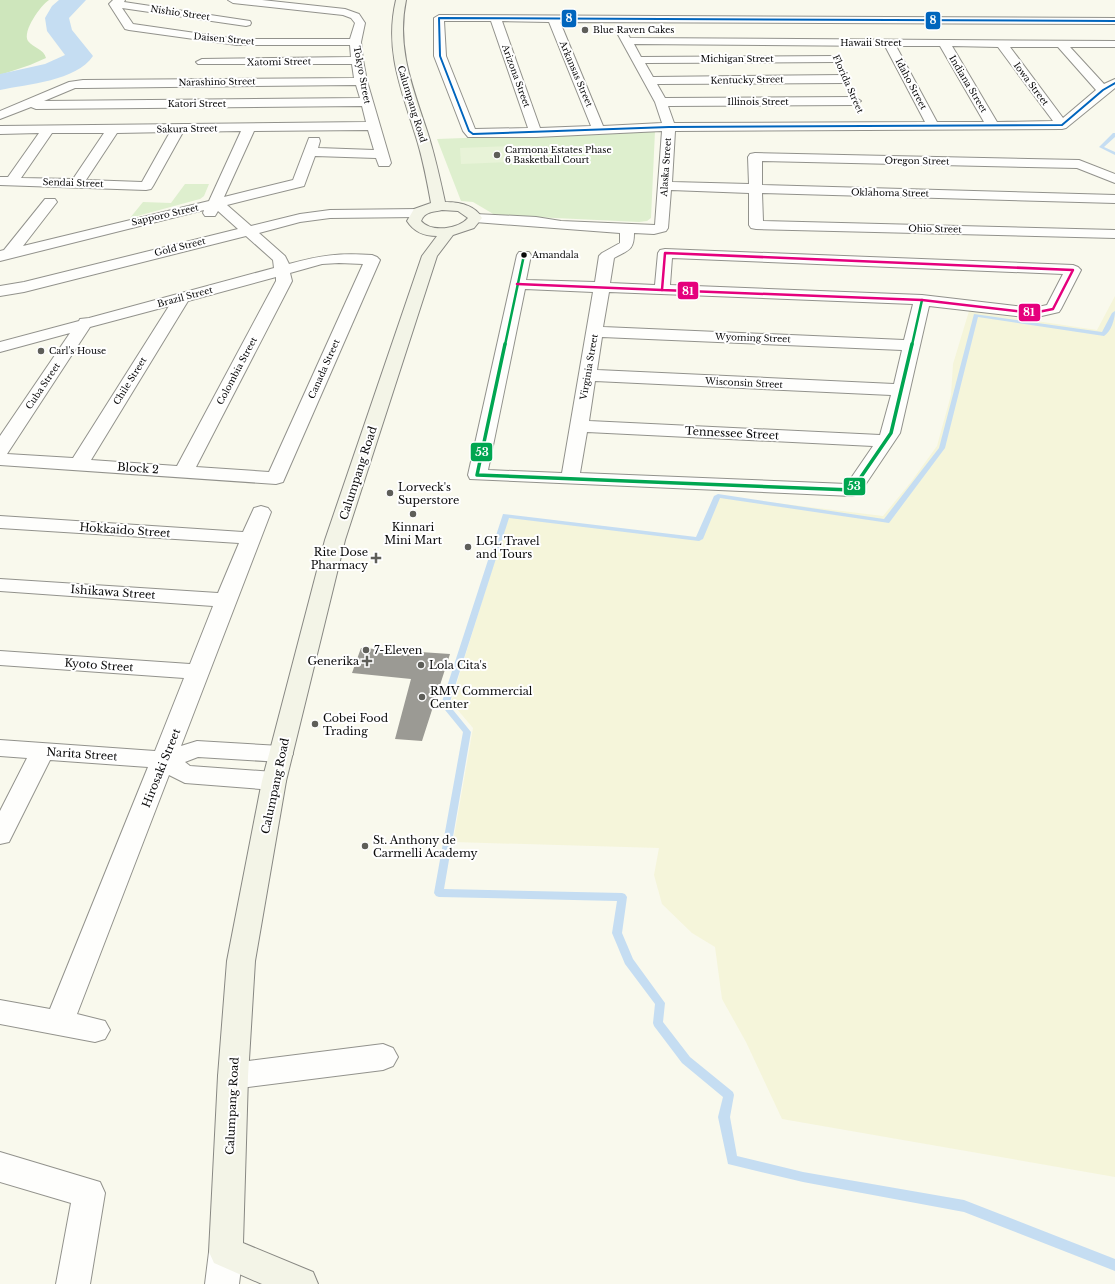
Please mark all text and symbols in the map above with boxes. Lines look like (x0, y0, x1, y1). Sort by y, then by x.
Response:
street label: Nishio Street (150, 3, 211, 22)
line badge: 8 (561, 9, 577, 28)
text: 8 (566, 11, 573, 25)
line badge: 8 (925, 11, 941, 30)
text: 8 (930, 13, 937, 27)
place label: Blue Raven Cakes (593, 24, 674, 35)
marker: Blue Raven Cakes (580, 25, 590, 35)
street label: Daisen Street (193, 30, 256, 47)
street label: Hawaii Street (840, 37, 902, 48)
street label: Arkansas Street (557, 38, 596, 109)
street label: Arizona Street (500, 42, 533, 109)
street label: Tokyo Street (351, 45, 374, 105)
street label: Michigan Street (700, 53, 774, 64)
street label: Florida Street (831, 53, 866, 115)
street label: Indiana Street (947, 53, 990, 115)
street label: Xatomi Street (247, 55, 312, 68)
street label: Idaho Street (893, 56, 930, 112)
street label: Iowa Street (1012, 60, 1052, 108)
street label: Calumpang Road (396, 64, 429, 144)
street label: Kentucky Street (710, 73, 784, 86)
street label: Narashino Street (178, 75, 256, 88)
street label: Illinois Street (727, 96, 789, 107)
street label: Katori Street (168, 98, 227, 109)
street label: Sakura Street (156, 122, 218, 135)
street label: Alaska Street (658, 137, 673, 198)
place label: Carmona Estates Phase 6 Basketball Court (505, 144, 612, 165)
marker: Carmona Estates Phase 6 Basketball Court (492, 150, 502, 160)
street label: Oregon Street (884, 154, 950, 167)
street label: Sendai Street (42, 176, 104, 189)
street label: Oklahoma Street (851, 186, 930, 199)
street label: Sapporo Street (130, 201, 200, 228)
street label: Ohio Street (908, 223, 962, 234)
street label: Gold Street (153, 235, 207, 258)
place label: Amandala (531, 249, 579, 260)
marker: Amandala (519, 250, 529, 260)
line badge: 81 (677, 281, 699, 300)
street label: Brazil Street (156, 284, 214, 309)
text: 81 (682, 284, 694, 298)
line badge: 81 (1018, 303, 1041, 322)
text: 81 (1023, 305, 1035, 319)
street label: Wyoming Street (714, 331, 792, 344)
street label: Virginia Street (577, 333, 600, 402)
street label: Colombia Street (214, 335, 259, 406)
street label: Canada Street (305, 337, 342, 400)
place label: Carl's House (49, 345, 106, 356)
marker: Carl's House (36, 346, 46, 356)
street label: Chile Street (111, 354, 149, 407)
street label: Cuba Street (23, 360, 62, 411)
street label: Wisconsin Street (704, 375, 784, 390)
street label: Calumpang Road (336, 424, 380, 522)
street label: Tennessee Street (685, 424, 780, 443)
line badge: 53 (470, 442, 493, 462)
text: 53 (475, 445, 489, 459)
street label: Block 2 (117, 460, 159, 476)
line badge: 53 (843, 477, 866, 496)
text: 53 (847, 479, 861, 493)
place label: Lorveck's Superstore (398, 480, 459, 507)
marker: Lorveck's Superstore (385, 488, 395, 498)
marker: Kinnari Mini Mart (408, 509, 418, 519)
street label: Hokkaido Street (79, 520, 172, 540)
place label: Kinnari Mini Mart (384, 520, 443, 547)
place label: LGL Travel and Tours (476, 534, 540, 561)
marker: LGL Travel and Tours (463, 542, 473, 552)
place label: Rite Dose Pharmacy (311, 545, 368, 572)
marker: Rite Dose Pharmacy (371, 553, 381, 563)
street label: Ishikawa Street (70, 582, 157, 602)
place label: 7-Eleven (374, 643, 423, 657)
marker: 7-Eleven (361, 645, 371, 655)
place label: Generika (307, 654, 360, 668)
street label: Kyoto Street (64, 656, 135, 674)
marker: Generika (362, 656, 372, 666)
place label: Lola Cita's (429, 658, 487, 672)
marker: Lola Cita's (416, 660, 426, 670)
place label: RMV Commercial Center (430, 684, 533, 711)
marker: RMV Commercial Center (417, 692, 427, 702)
place label: Cobei Food Trading (323, 711, 389, 738)
marker: Cobei Food Trading (310, 719, 320, 729)
street label: Hirosaki Street (139, 726, 184, 810)
street label: Calumpang Road (258, 736, 292, 835)
street label: Narita Street (46, 745, 119, 764)
place label: St. Anthony de Carmelli Academy (373, 833, 478, 860)
marker: St. Anthony de Carmelli Academy (360, 841, 370, 851)
street label: Calumpang Road (222, 1056, 242, 1155)

